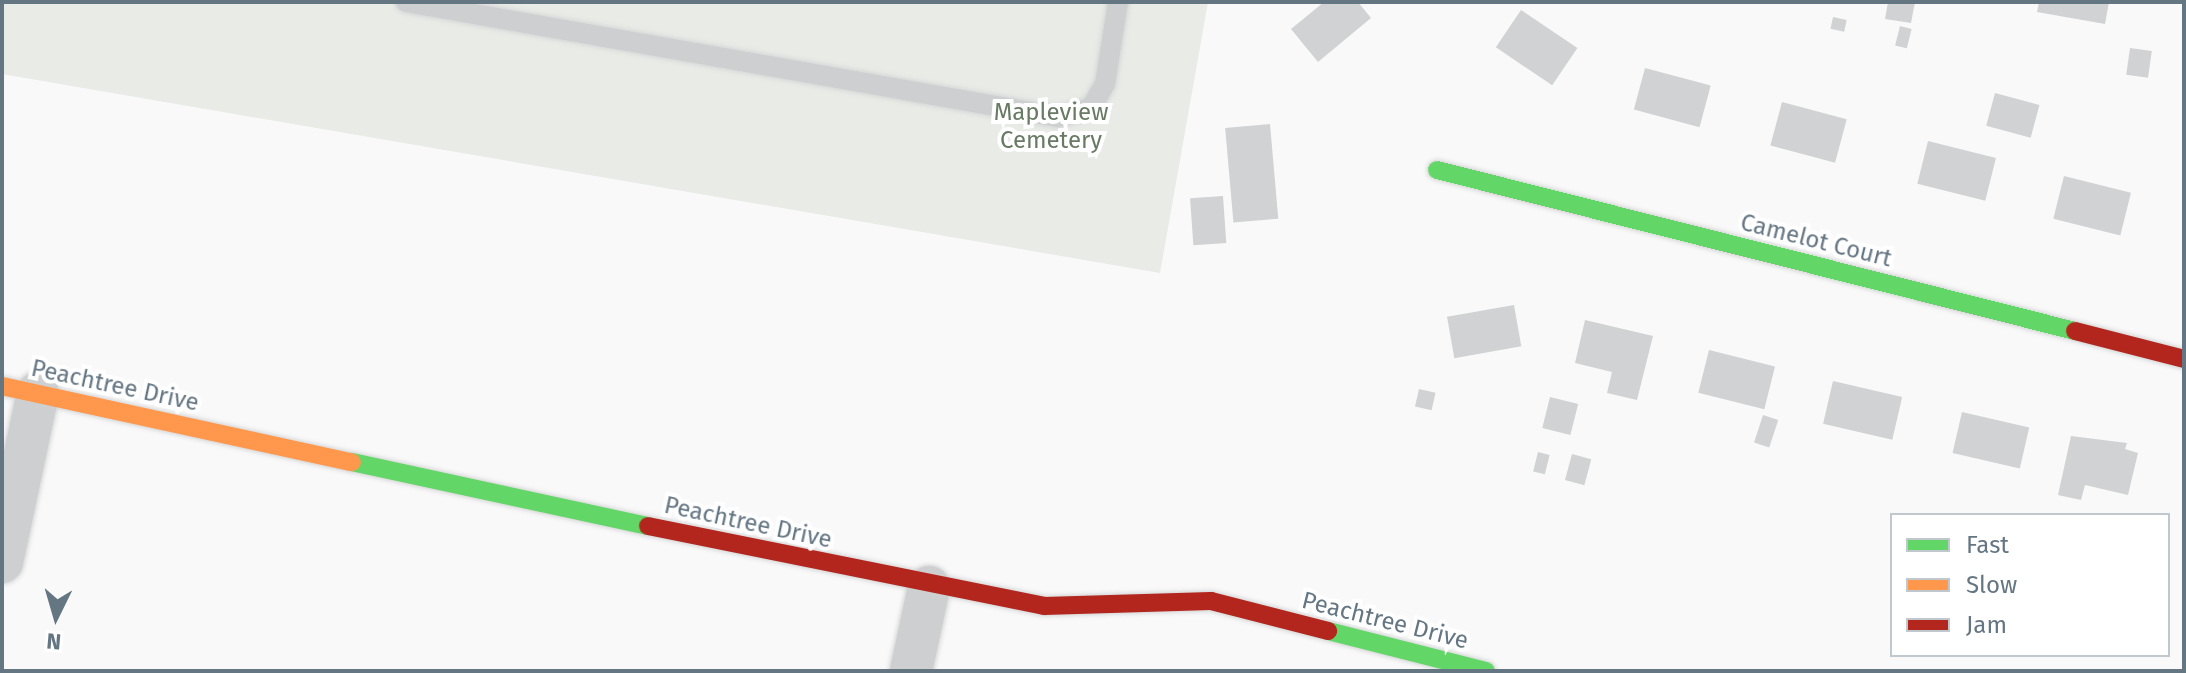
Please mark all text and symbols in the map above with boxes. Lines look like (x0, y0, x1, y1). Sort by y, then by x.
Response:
park label: Mapleview Cemetery (994, 99, 1108, 155)
street label: Camelot Court (1737, 208, 1895, 274)
street label: Peachtree Drive (29, 354, 201, 418)
street label: Peachtree Drive (662, 491, 834, 555)
legend (1890, 513, 2170, 657)
text: Fast (1966, 531, 2009, 559)
text: Slow (1966, 571, 2017, 599)
north arrow (16, 577, 96, 657)
street label: Peachtree Drive (1299, 586, 1471, 656)
text: Jam (1966, 611, 2007, 639)
text: N (45, 627, 62, 655)

